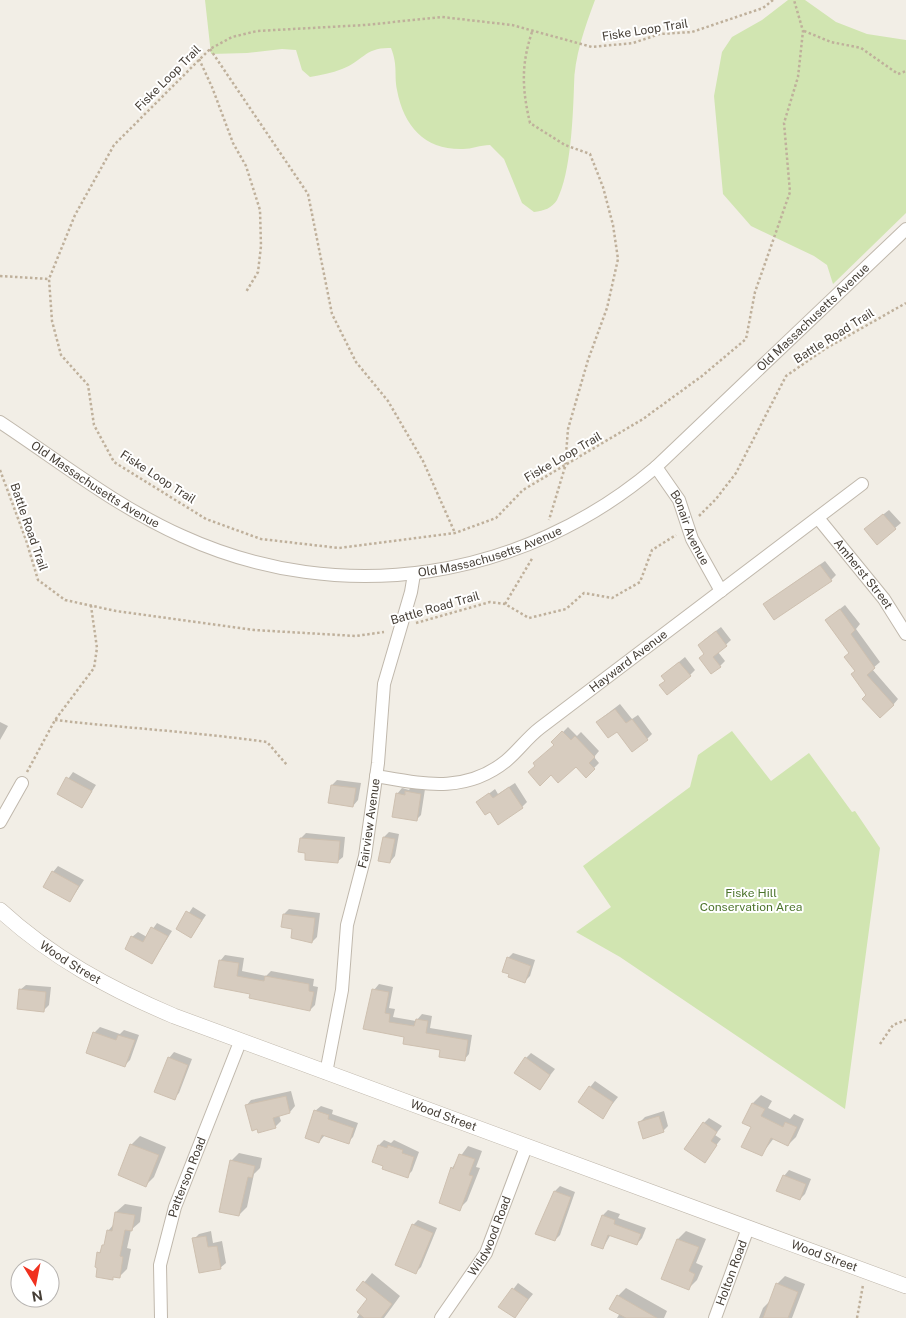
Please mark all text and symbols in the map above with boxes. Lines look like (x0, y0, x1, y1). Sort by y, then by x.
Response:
street label: Fiske Loop Trail (601, 16, 689, 44)
street label: Fiske Loop Trail (132, 42, 204, 114)
street label: Old Massachusetts Avenue (754, 260, 872, 374)
street label: Battle Road Trail (791, 305, 877, 366)
street label: Fiske Loop Trail (522, 429, 604, 485)
street label: Old Massachusetts Avenue (28, 438, 162, 531)
street label: Fiske Loop Trail (118, 447, 199, 507)
street label: Battle Road Trail (7, 481, 51, 573)
street label: Bonair Avenue (667, 487, 712, 568)
street label: Old Massachusetts Avenue (417, 523, 564, 580)
street label: Amherst Street (831, 536, 896, 612)
street label: Battle Road Trail (389, 588, 481, 627)
street label: Hayward Avenue (587, 627, 670, 695)
street label: Fairview Avenue (355, 777, 383, 870)
park label: Fiske Hill Conservation Area (700, 886, 802, 914)
street label: Wood Street (37, 938, 104, 987)
street label: Wood Street (408, 1097, 479, 1134)
street label: Patterson Road (166, 1135, 209, 1219)
street label: Wildwood Road (465, 1194, 514, 1279)
street label: Wood Street (789, 1237, 860, 1275)
street label: Holton Road (713, 1238, 750, 1308)
north arrow (10, 1258, 60, 1308)
text: N (30, 1287, 44, 1305)

